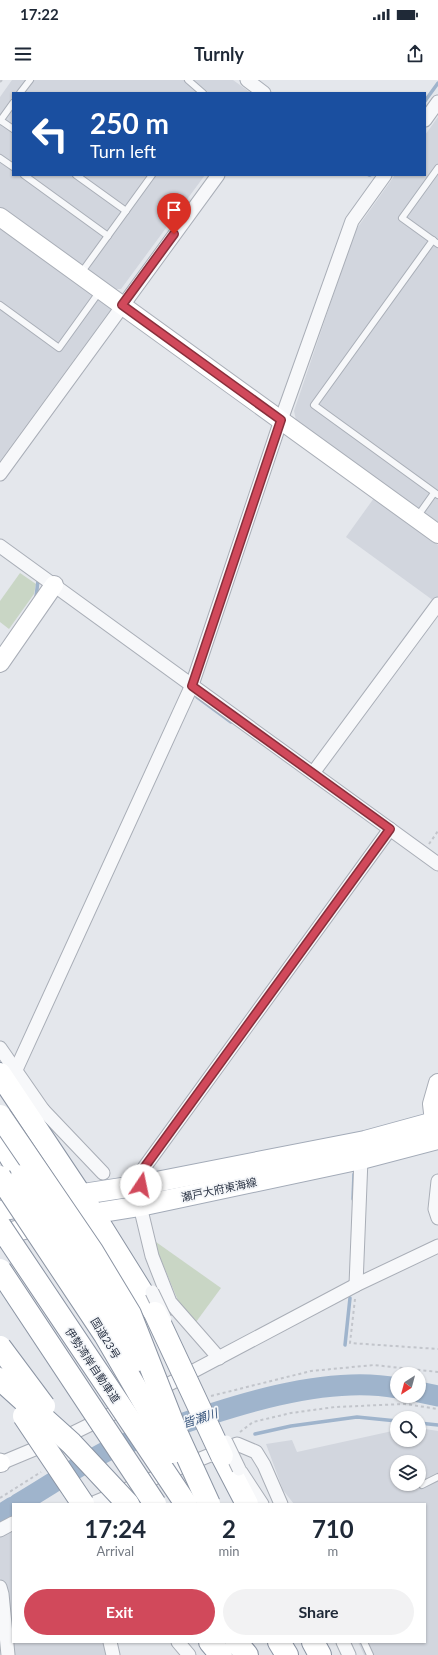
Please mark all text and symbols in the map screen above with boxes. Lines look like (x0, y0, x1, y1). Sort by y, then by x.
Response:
text: 17:22 (20, 5, 59, 23)
icon: menu (12, 43, 34, 65)
text: Turnly (194, 43, 244, 65)
icon: share (404, 43, 426, 65)
text: 250 m (90, 106, 169, 140)
icon: left (24, 108, 76, 160)
text: Turn left (90, 140, 156, 162)
pin (157, 193, 191, 234)
icon: arrive (163, 199, 185, 221)
position arrow (120, 1164, 162, 1206)
street label: 瀬戸大府東海線 (180, 1175, 258, 1203)
street label: 国道23号 (89, 1315, 123, 1361)
street label: 伊勢湾岸自動車道 (63, 1325, 123, 1405)
north arrow (390, 1367, 426, 1403)
map controls (390, 1367, 426, 1491)
water label: 皆瀬川 (181, 1405, 221, 1431)
button: search (390, 1411, 426, 1447)
button: layers (390, 1455, 426, 1491)
text: 17:24 (84, 1514, 146, 1543)
text: 2 (222, 1514, 236, 1543)
text: 710 (312, 1514, 354, 1543)
text: Arrival (97, 1543, 134, 1559)
text: min (219, 1543, 240, 1559)
text: m (327, 1543, 338, 1559)
button: Exit (24, 1589, 215, 1635)
button: Share (223, 1589, 414, 1635)

